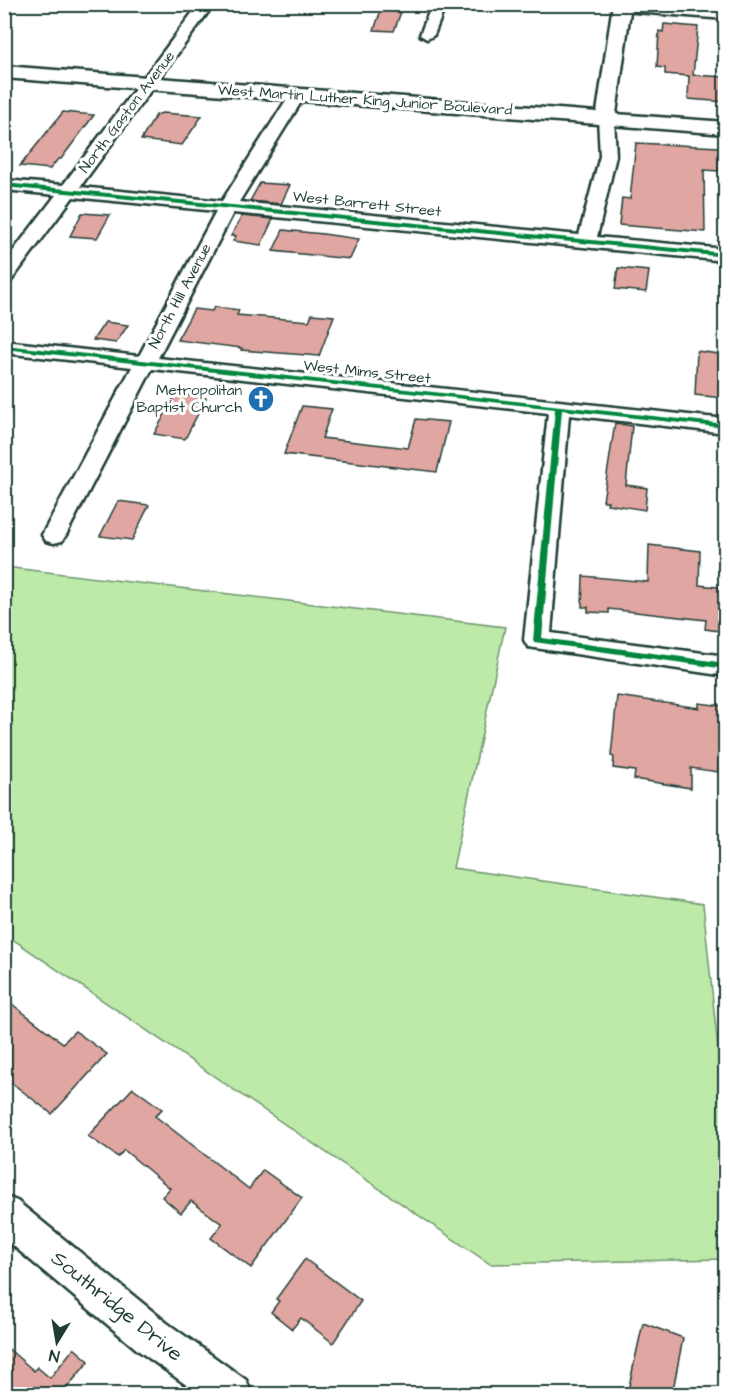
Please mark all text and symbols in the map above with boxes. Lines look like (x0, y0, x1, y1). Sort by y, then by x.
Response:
street label: North Gaston Avenue (74, 47, 180, 177)
street label: West Martin Luther King Junior Boulevard (217, 79, 513, 122)
street label: West Barrett Street (292, 186, 442, 222)
street label: North Hill Avenue (143, 240, 217, 352)
street label: West Mims Street (302, 355, 432, 389)
place label: Metropolitan Baptist Church (137, 380, 243, 418)
church icon: Metropolitan Baptist Church (246, 384, 276, 414)
street label: Southridge Drive (44, 1244, 189, 1370)
north arrow (27, 1312, 87, 1372)
text: N (47, 1344, 61, 1367)

